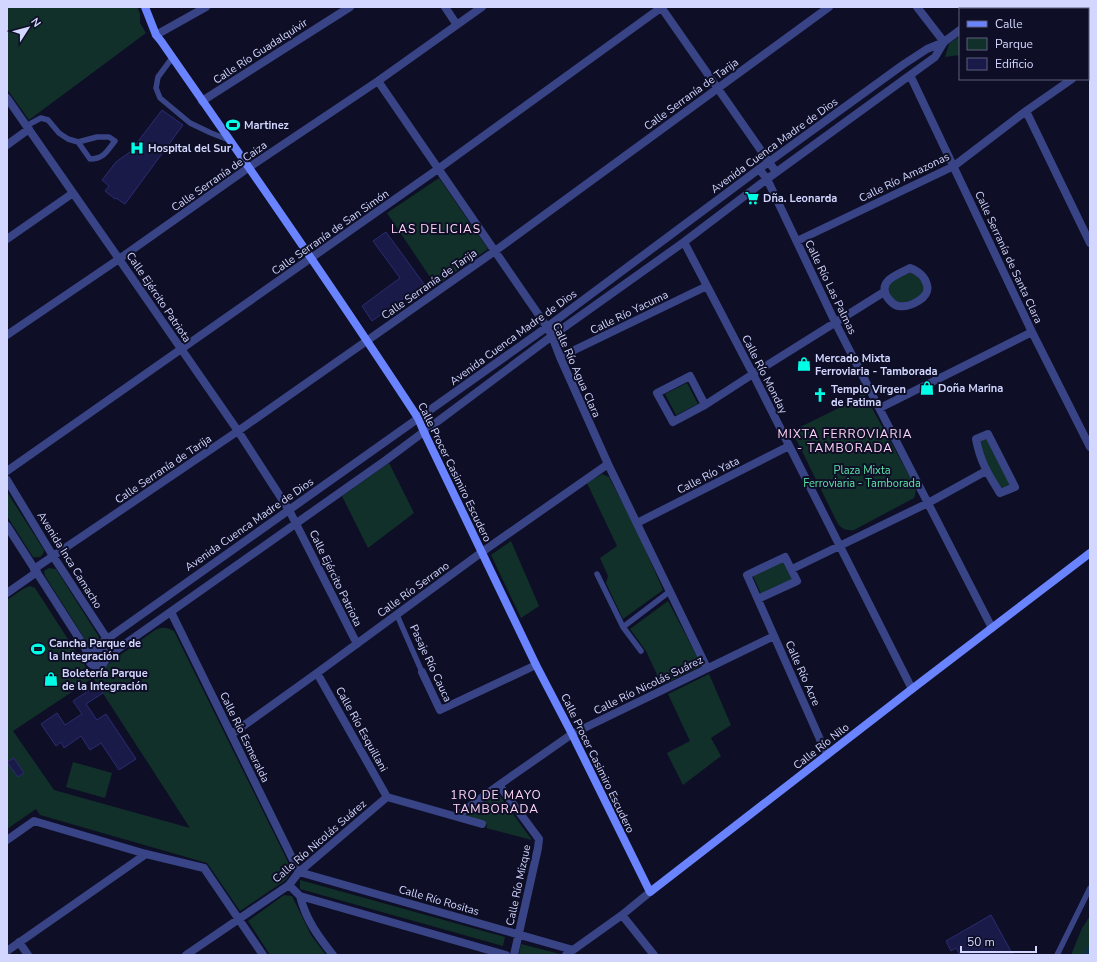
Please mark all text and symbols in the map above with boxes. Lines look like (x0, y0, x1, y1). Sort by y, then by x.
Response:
north arrow (8, 8, 48, 48)
legend (959, 8, 1089, 80)
text: N (27, 15, 44, 30)
street label: Calle Río Guadalquivir (210, 15, 310, 88)
text: Calle (995, 16, 1023, 32)
text: Parque (995, 36, 1033, 52)
street label: Calle Serranía de Tarija (641, 55, 742, 134)
text: Edificio (995, 56, 1034, 72)
street label: Avenida Cuenca Madre de Dios (708, 94, 841, 197)
sports icon: Martinez (225, 117, 241, 133)
place label: Martinez (244, 118, 289, 133)
street label: Calle Serranía de Caiza (169, 138, 270, 215)
hospital icon: Hospital del Sur (129, 140, 145, 156)
place label: Hospital del Sur (148, 141, 232, 156)
street label: Calle Río Amazonas (857, 149, 952, 206)
street label: Calle Serranía de San Simón (269, 186, 392, 279)
street label: Calle Serranía de Santa Clara (971, 189, 1046, 326)
supermarket icon: Dña. Leonarda (744, 190, 760, 206)
place label: Dña. Leonarda (763, 191, 837, 206)
district label: LAS DELICIAS (391, 221, 481, 237)
street label: Calle Río Las Palmas (801, 238, 860, 337)
street label: Calle Serranía de Tarija (378, 246, 480, 323)
street label: Calle Ejército Patriota (123, 249, 195, 346)
street label: Avenida Cuenca Madre de Dios (447, 286, 580, 389)
street label: Calle Río Yacuma (588, 287, 671, 338)
street label: Calle Río Agua Clara (549, 320, 604, 420)
street label: Calle Río Monday (738, 332, 791, 417)
place label: Mercado Mixta Ferroviaria - Tamborada (815, 351, 938, 379)
shop icon: Mercado Mixta Ferroviaria - Tamborada (796, 356, 812, 372)
shop icon: Doña Marina (919, 380, 935, 396)
place label: Doña Marina (938, 381, 1003, 396)
place label: Templo Virgen de Fatima (831, 382, 906, 410)
church icon: Templo Virgen de Fatima (812, 387, 828, 403)
street label: Calle Procer Casimiro Escudero (414, 400, 495, 544)
district label: MIXTA FERROVIARIA - TAMBORADA (778, 426, 912, 456)
street label: Calle Serranía de Tarija (112, 431, 215, 507)
street label: Calle Río Yata (674, 453, 742, 498)
park label: Plaza Mixta Ferroviaria - Tamborada (803, 463, 921, 491)
street label: Avenida Cuenca Madre de Dios (182, 474, 317, 575)
street label: Avenida Inca Camacho (34, 509, 105, 612)
street label: Calle Ejército Patriota (306, 527, 366, 629)
street label: Calle Río Serrano (374, 558, 452, 621)
street label: Pasaje Río Cauca (406, 622, 455, 705)
place label: Cancha Parque de la Integración (49, 636, 141, 664)
street label: Calle Río Acre (781, 638, 824, 708)
sports icon: Cancha Parque de la Integración (30, 641, 46, 657)
street label: Calle Río Nicolás Suárez (591, 652, 705, 718)
place label: Boletería Parque de la Integración (62, 666, 148, 694)
shop icon: Boletería Parque de la Integración (43, 671, 59, 687)
street label: Calle Río Esquillani (332, 684, 391, 774)
street label: Calle Río Esmeralda (216, 689, 273, 785)
street label: Calle Procer Casimiro Escudero (557, 691, 638, 835)
street label: Calle Río Nilo (790, 720, 852, 773)
district label: 1RO DE MAYO TAMBORADA (450, 787, 542, 817)
street label: Calle Río Nicolás Suárez (269, 796, 369, 886)
street label: Calle Río Mizque (503, 843, 534, 927)
street label: Calle Río Rositas (397, 882, 481, 919)
scale bar (961, 928, 1036, 954)
text: 50 m (967, 934, 995, 950)

